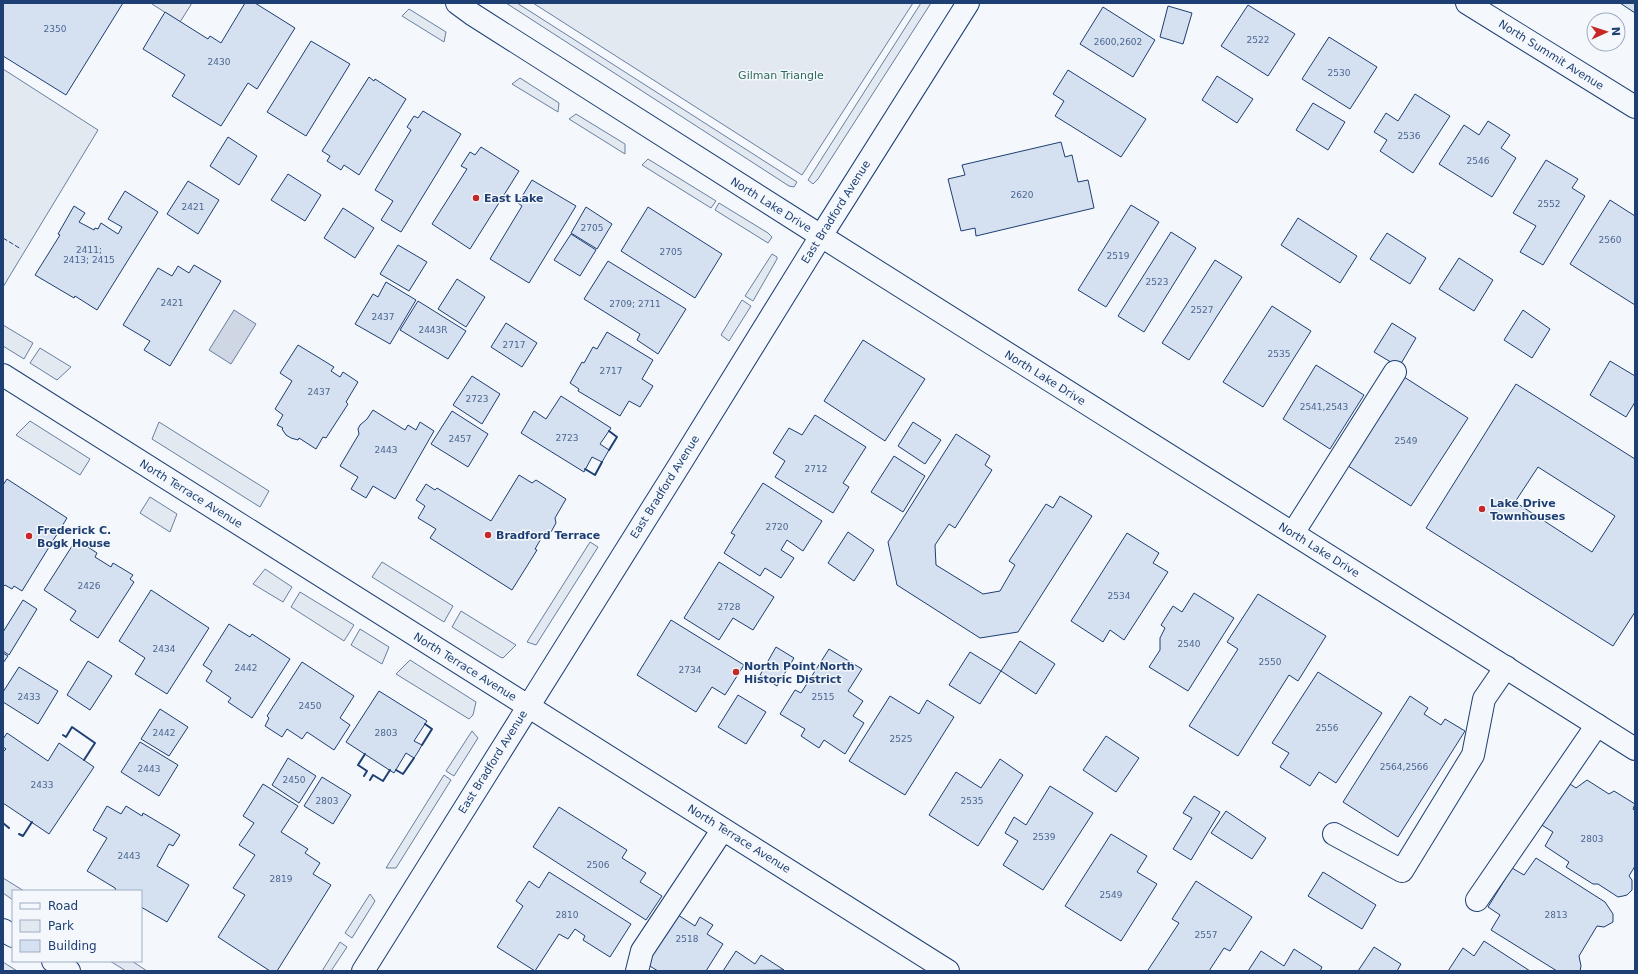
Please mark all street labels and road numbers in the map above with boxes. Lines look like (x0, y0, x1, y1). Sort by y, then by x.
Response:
street label: North Summit Avenue (1496, 17, 1606, 93)
street label: East Bradford Avenue (799, 158, 873, 266)
street label: North Lake Drive (728, 175, 814, 235)
street label: North Lake Drive (1002, 348, 1088, 408)
street label: East Bradford Avenue (628, 433, 702, 541)
street label: North Terrace Avenue (137, 457, 245, 531)
street label: North Lake Drive (1276, 520, 1362, 580)
street label: North Terrace Avenue (411, 630, 519, 704)
street label: East Bradford Avenue (456, 708, 530, 816)
street label: North Terrace Avenue (685, 802, 793, 876)

